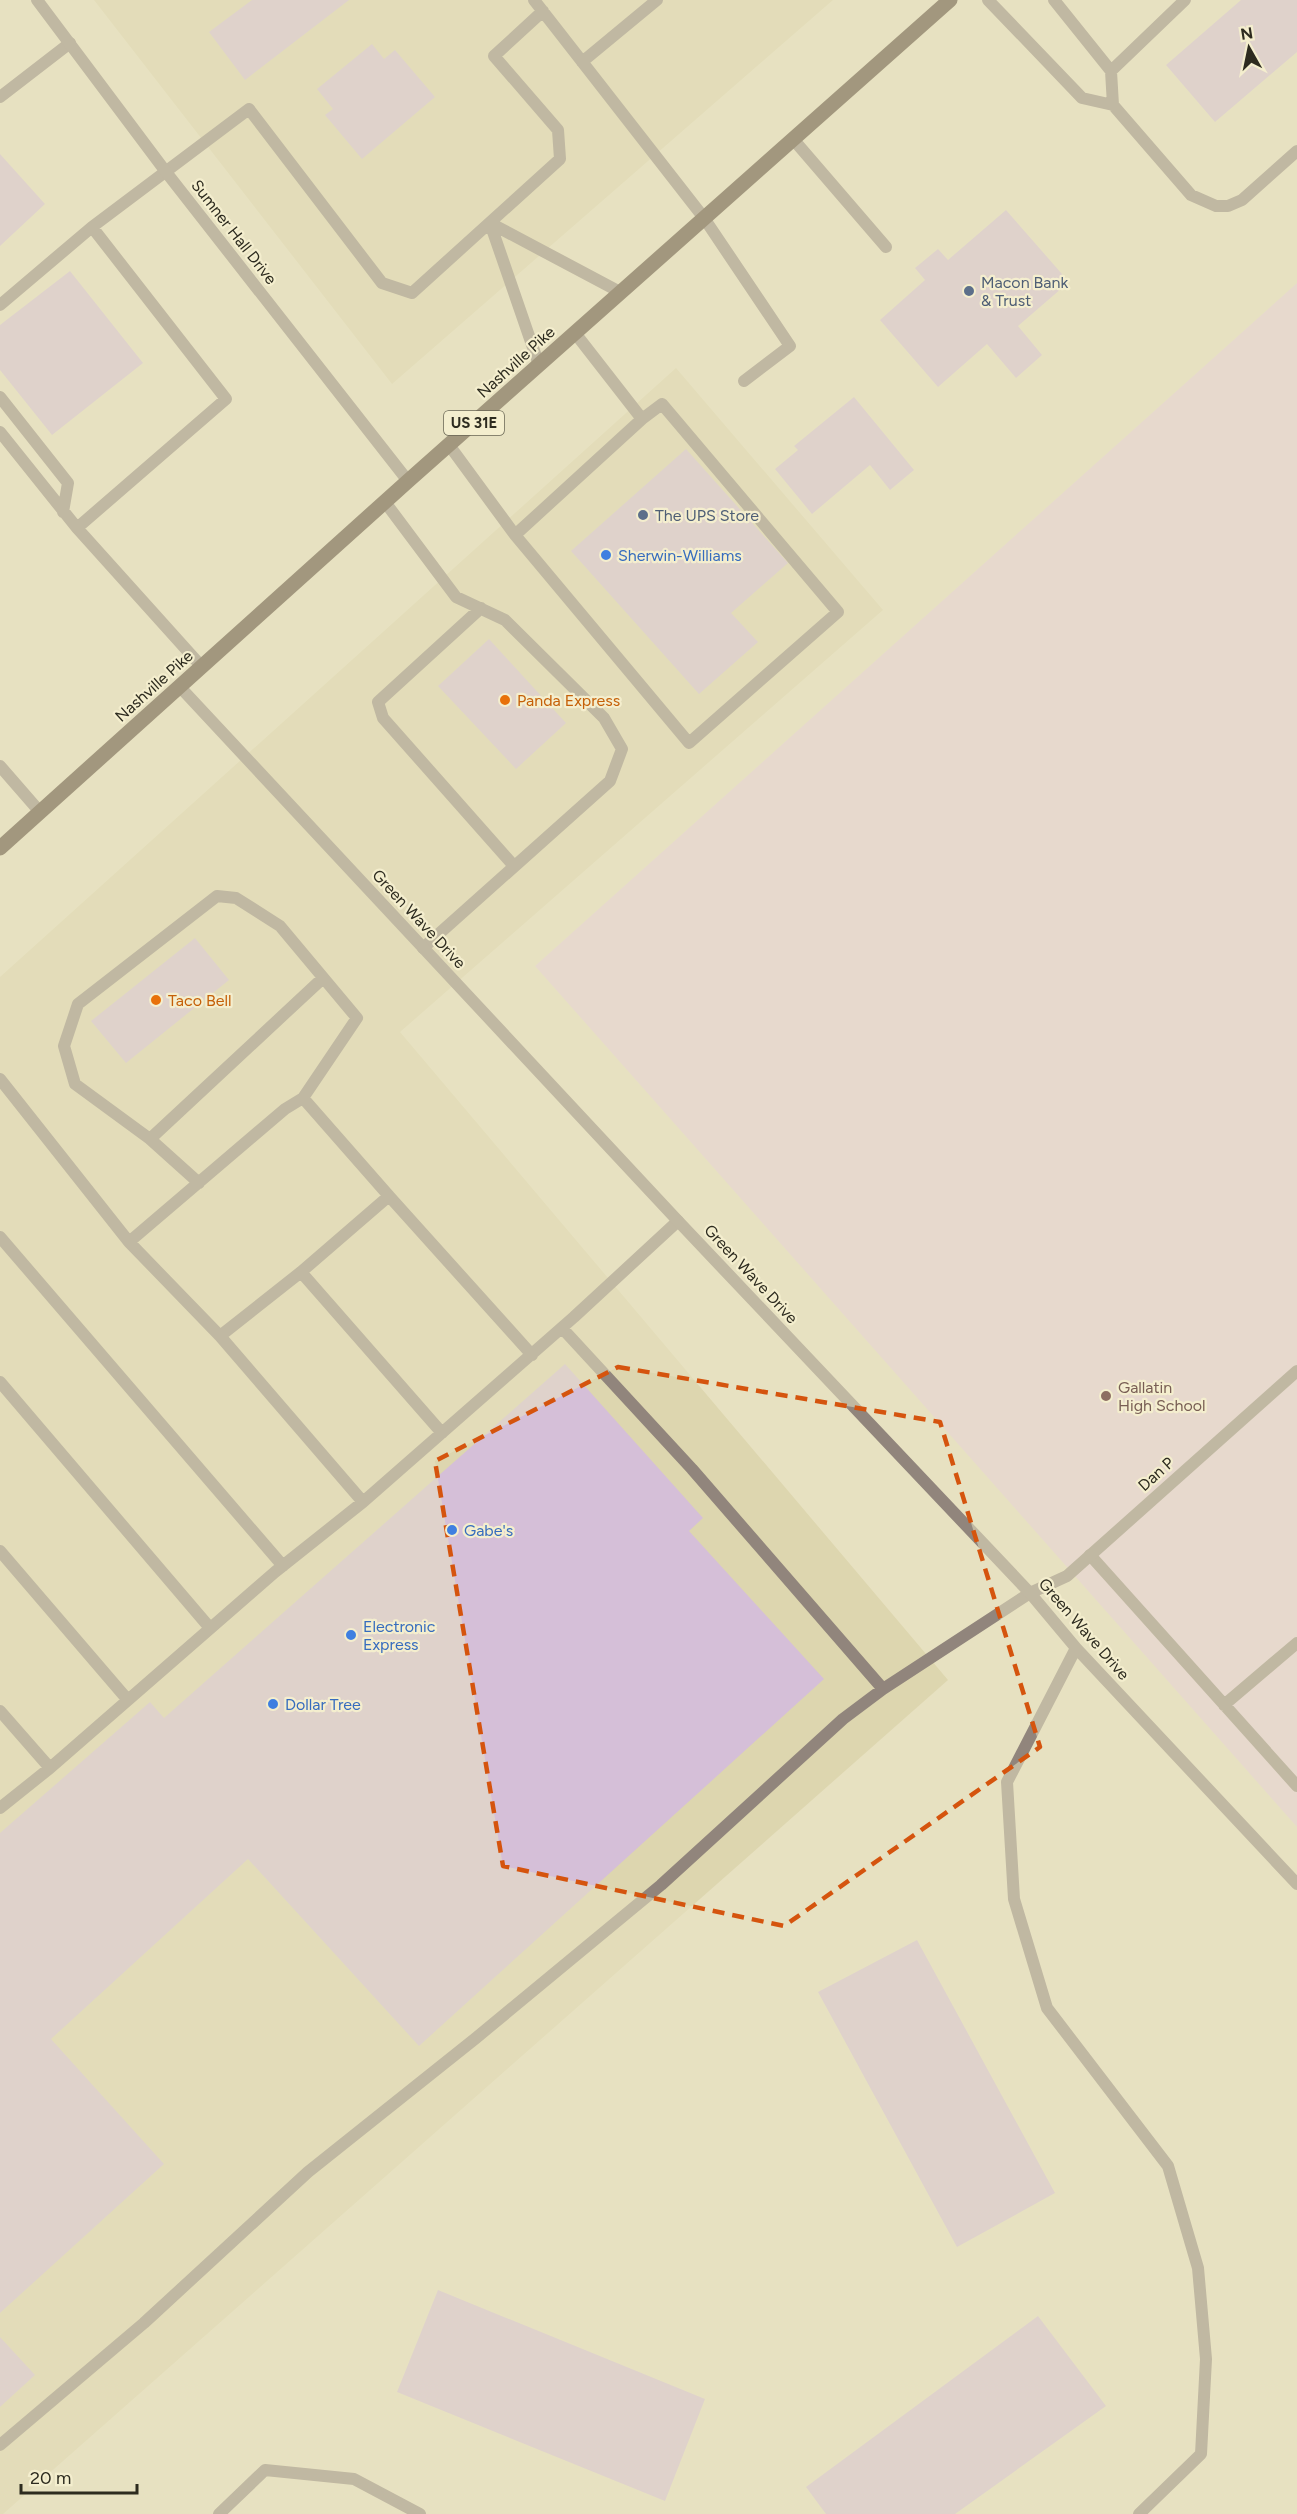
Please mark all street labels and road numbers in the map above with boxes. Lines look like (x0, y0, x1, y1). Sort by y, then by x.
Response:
street label: Sumner Hall Drive (187, 176, 281, 288)
street label: Nashville Pike (473, 322, 559, 402)
road number: US 31E (444, 411, 504, 435)
street label: Nashville Pike (111, 646, 197, 726)
street label: Green Wave Drive (368, 866, 470, 973)
street label: Green Wave Drive (700, 1221, 802, 1328)
street label: Dan P (1134, 1453, 1178, 1495)
street label: Green Wave Drive (1035, 1574, 1133, 1684)

